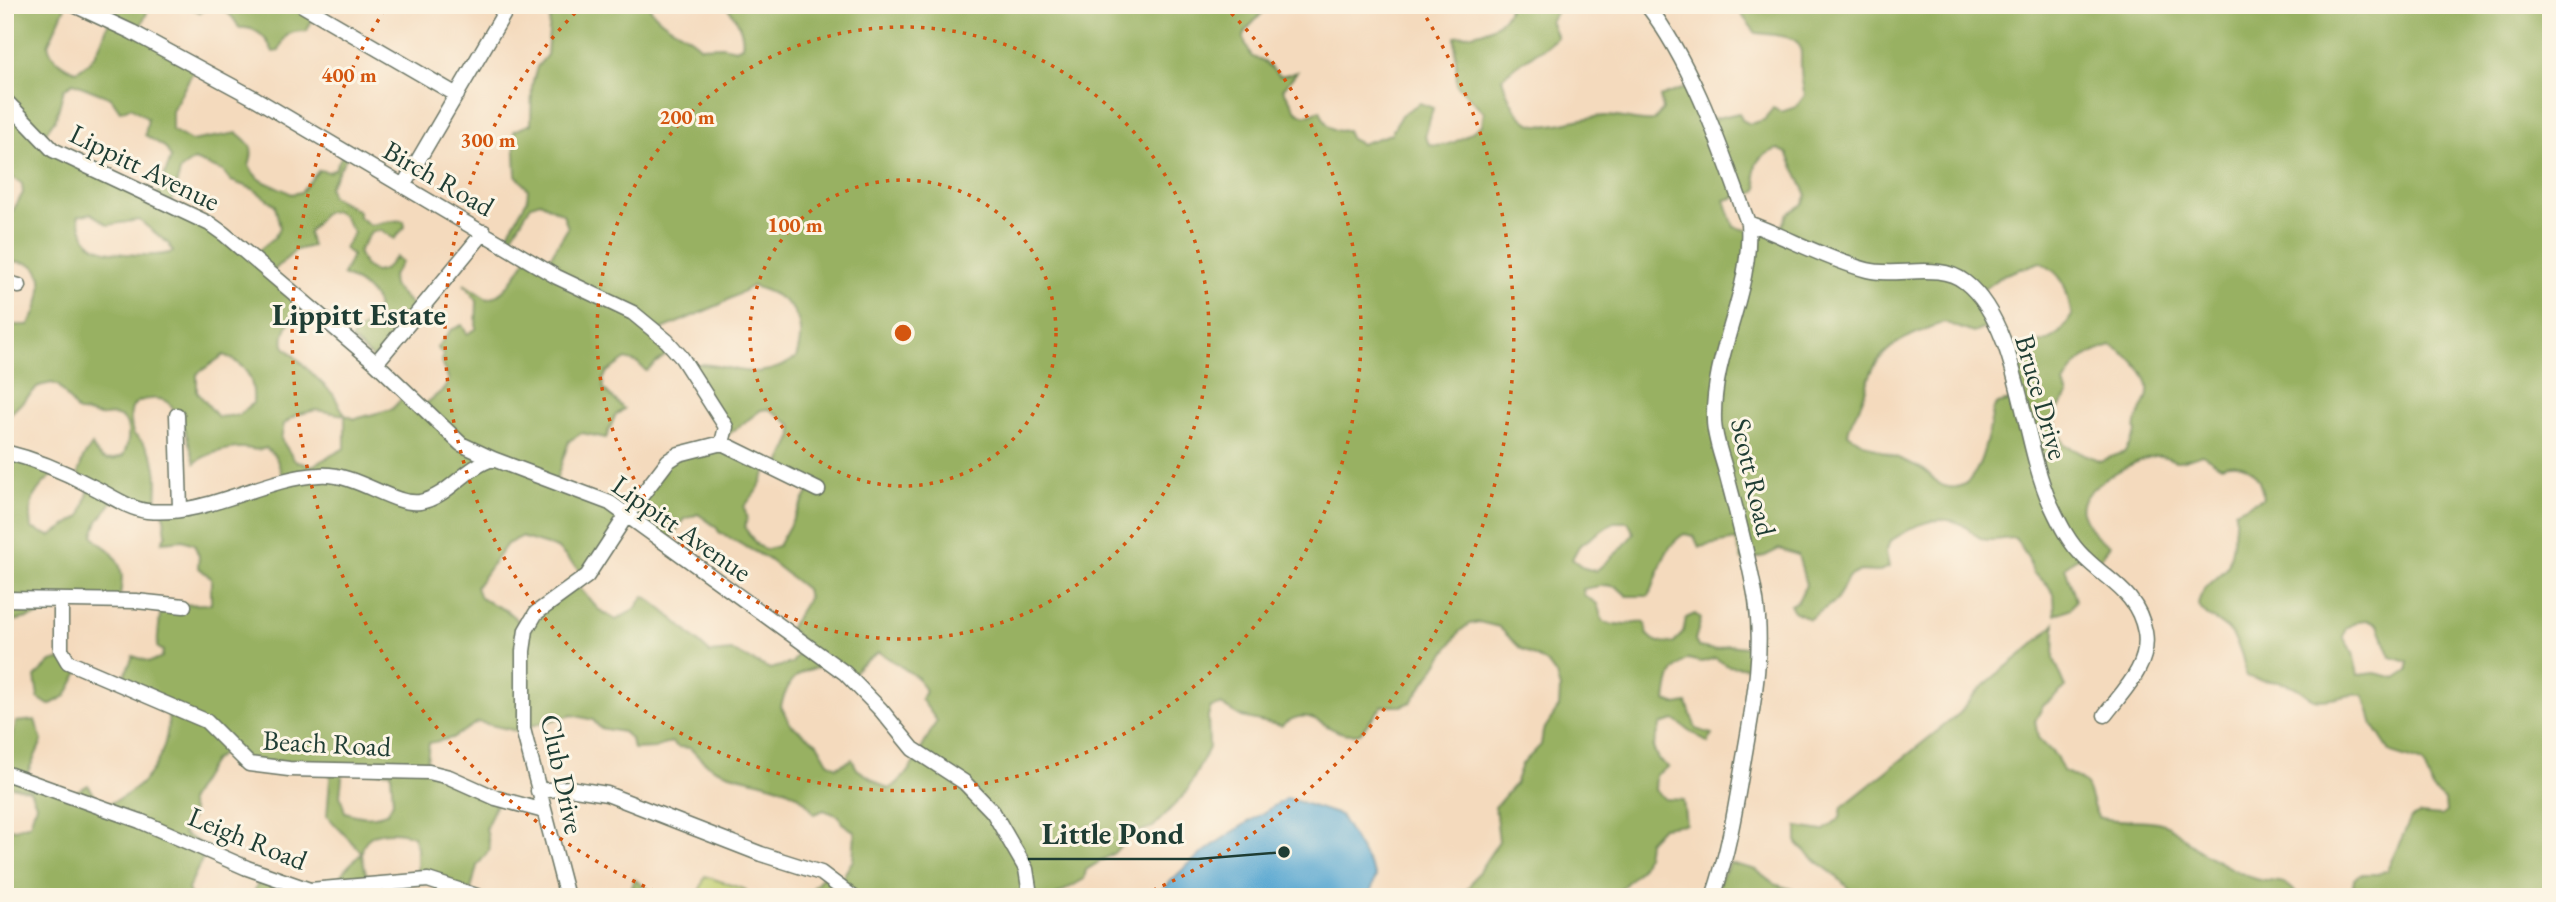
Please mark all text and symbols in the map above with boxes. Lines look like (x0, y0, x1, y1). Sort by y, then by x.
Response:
text: 400 m (321, 61, 377, 88)
text: 200 m (659, 103, 715, 130)
street label: Lippitt Avenue (64, 115, 226, 219)
text: 300 m (460, 126, 516, 153)
street label: Birch Road (377, 132, 502, 225)
text: 100 m (767, 211, 823, 238)
district label: Lippitt Estate (272, 295, 446, 334)
centre of rings (891, 321, 915, 345)
street label: Bruce Drive (2007, 331, 2077, 463)
street label: Scott Road (1723, 415, 1785, 540)
street label: Lippitt Avenue (605, 467, 759, 589)
street label: Club Drive (533, 711, 593, 837)
street label: Beach Road (262, 722, 393, 764)
street label: Leigh Road (183, 798, 313, 878)
callout: Little Pond (1028, 808, 1198, 859)
text: Little Pond (1042, 814, 1185, 853)

